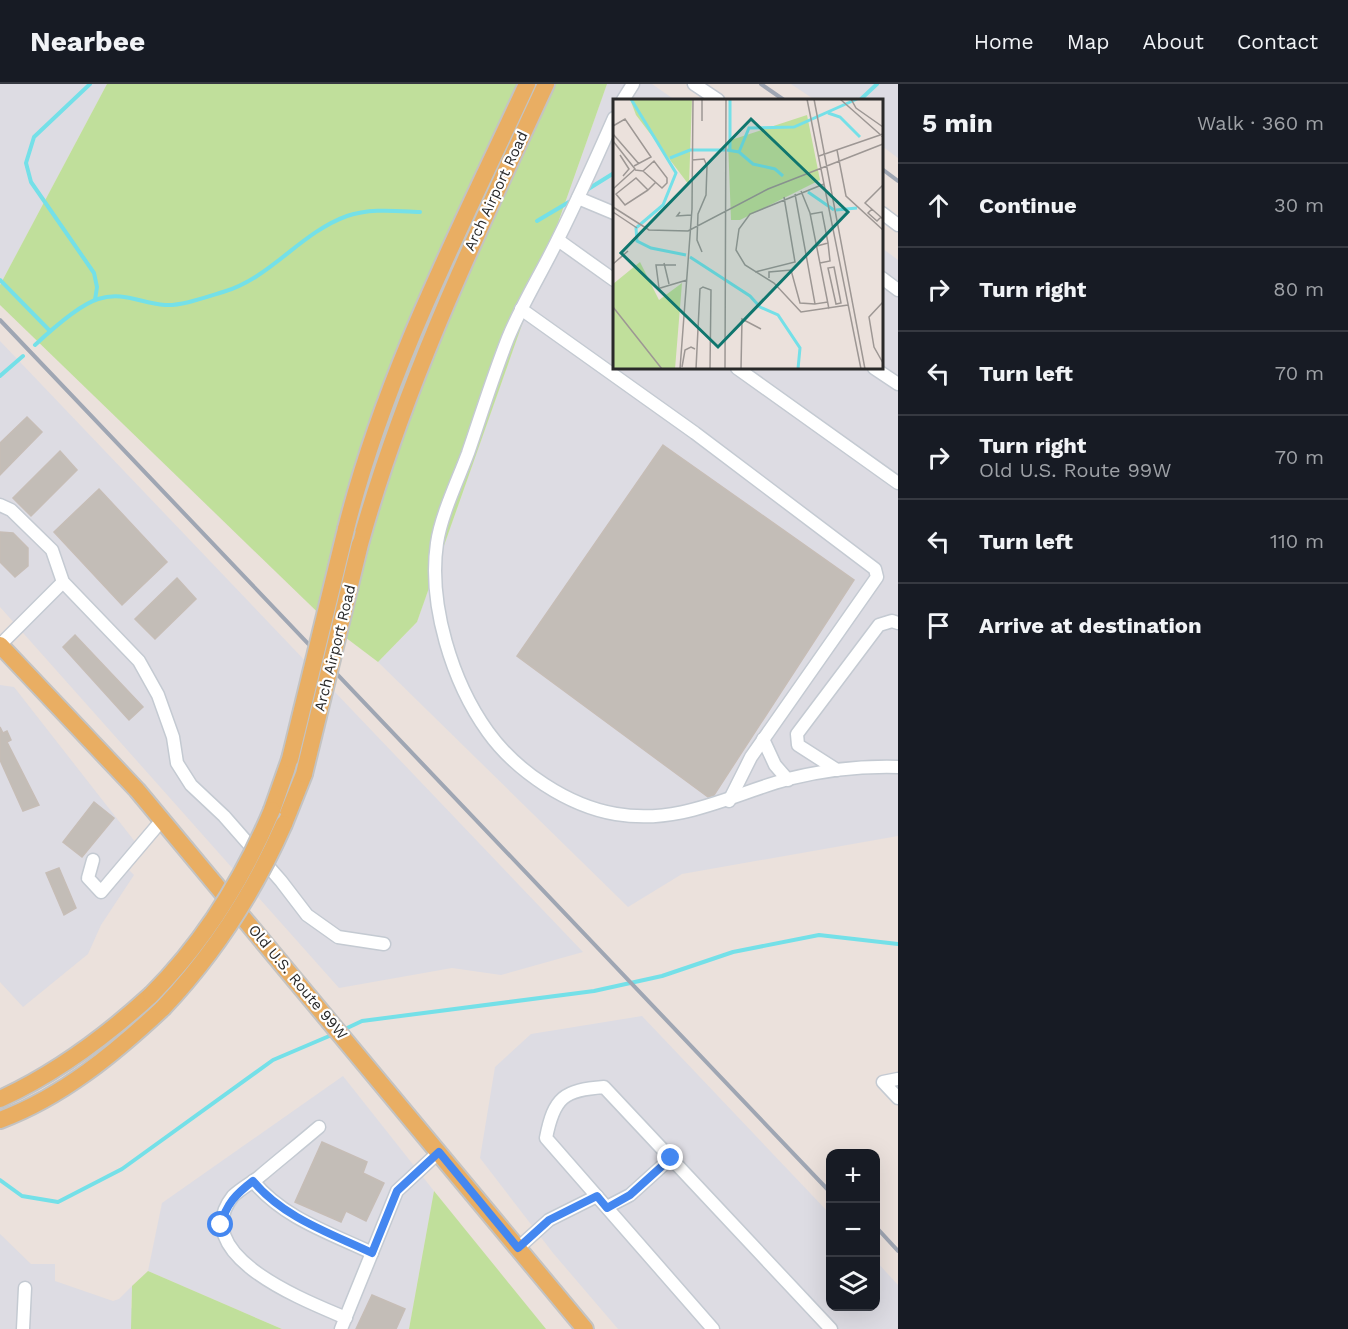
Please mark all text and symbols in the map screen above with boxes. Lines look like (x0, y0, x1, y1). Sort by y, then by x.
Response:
text: Nearbee (30, 25, 145, 58)
text: Home (974, 29, 1034, 54)
text: Map (1067, 29, 1110, 54)
text: About (1143, 29, 1204, 54)
text: Contact (1237, 29, 1318, 54)
inset map (613, 99, 883, 369)
text: 5 min (922, 108, 993, 138)
text: Walk · 360 m (1197, 111, 1324, 135)
street label: Arch Airport Road (460, 128, 532, 254)
icon: ahead (922, 189, 955, 222)
text: Continue (979, 193, 1077, 218)
text: 30 m (1274, 193, 1324, 217)
icon: right (922, 273, 955, 306)
text: Turn right (979, 277, 1086, 302)
text: 80 m (1273, 277, 1324, 301)
icon: left (922, 357, 955, 390)
text: Turn left (979, 361, 1073, 386)
text: 70 m (1275, 361, 1324, 385)
text: Turn right (979, 433, 1086, 458)
icon: right (922, 441, 955, 474)
text: 70 m (1275, 445, 1324, 469)
text: Old U.S. Route 99W (979, 458, 1171, 482)
icon: left (922, 525, 955, 558)
text: Turn left (979, 529, 1073, 554)
text: 110 m (1270, 529, 1324, 553)
street label: Arch Airport Road (311, 583, 359, 713)
icon: arrive (922, 609, 955, 642)
text: Arrive at destination (979, 613, 1202, 638)
street label: Old U.S. Route 99W (245, 921, 351, 1043)
route end (657, 1144, 683, 1170)
map controls (826, 1149, 880, 1311)
button: + (826, 1149, 880, 1203)
button: − (826, 1203, 880, 1257)
route start (207, 1211, 233, 1237)
button: layers (826, 1257, 880, 1311)

